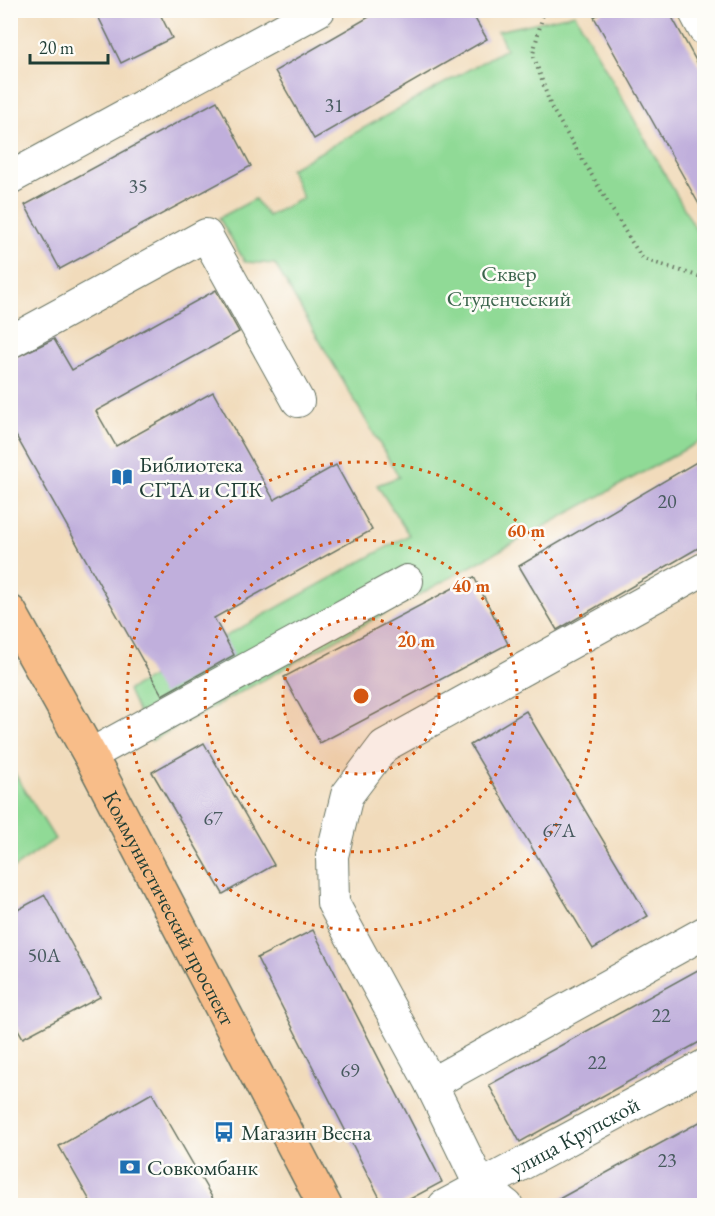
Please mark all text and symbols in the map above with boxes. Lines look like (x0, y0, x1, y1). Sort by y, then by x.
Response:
scale bar (30, 27, 108, 65)
text: 20 m (39, 36, 74, 59)
house number: 31 (324, 92, 344, 118)
house number: 35 (128, 173, 148, 199)
park label: Сквер Студенческий (447, 259, 572, 313)
place label: Библиотека СГТА и СПК (139, 450, 263, 504)
library icon: Библиотека СГТА и СПК (110, 465, 134, 489)
house number: 20 (657, 488, 677, 514)
text: 60 m (507, 519, 545, 542)
text: 40 m (452, 574, 490, 597)
text: 20 m (397, 629, 435, 652)
centre of rings (351, 686, 371, 706)
street label: Коммунистический проспект (96, 785, 242, 1030)
house number: 67 (203, 805, 223, 831)
house number: 67А (542, 817, 576, 843)
house number: 50А (27, 942, 61, 968)
house number: 22 (651, 1002, 671, 1028)
house number: 22 (587, 1049, 607, 1075)
house number: 69 (340, 1057, 360, 1083)
street label: улица Крупской (505, 1089, 645, 1183)
place label: Магазин Весна (241, 1118, 372, 1147)
bus stop icon: Магазин Весна (212, 1120, 236, 1144)
house number: 23 (657, 1147, 677, 1173)
place label: Совкомбанк (147, 1153, 259, 1182)
bank icon: Совкомбанк (118, 1155, 142, 1179)

